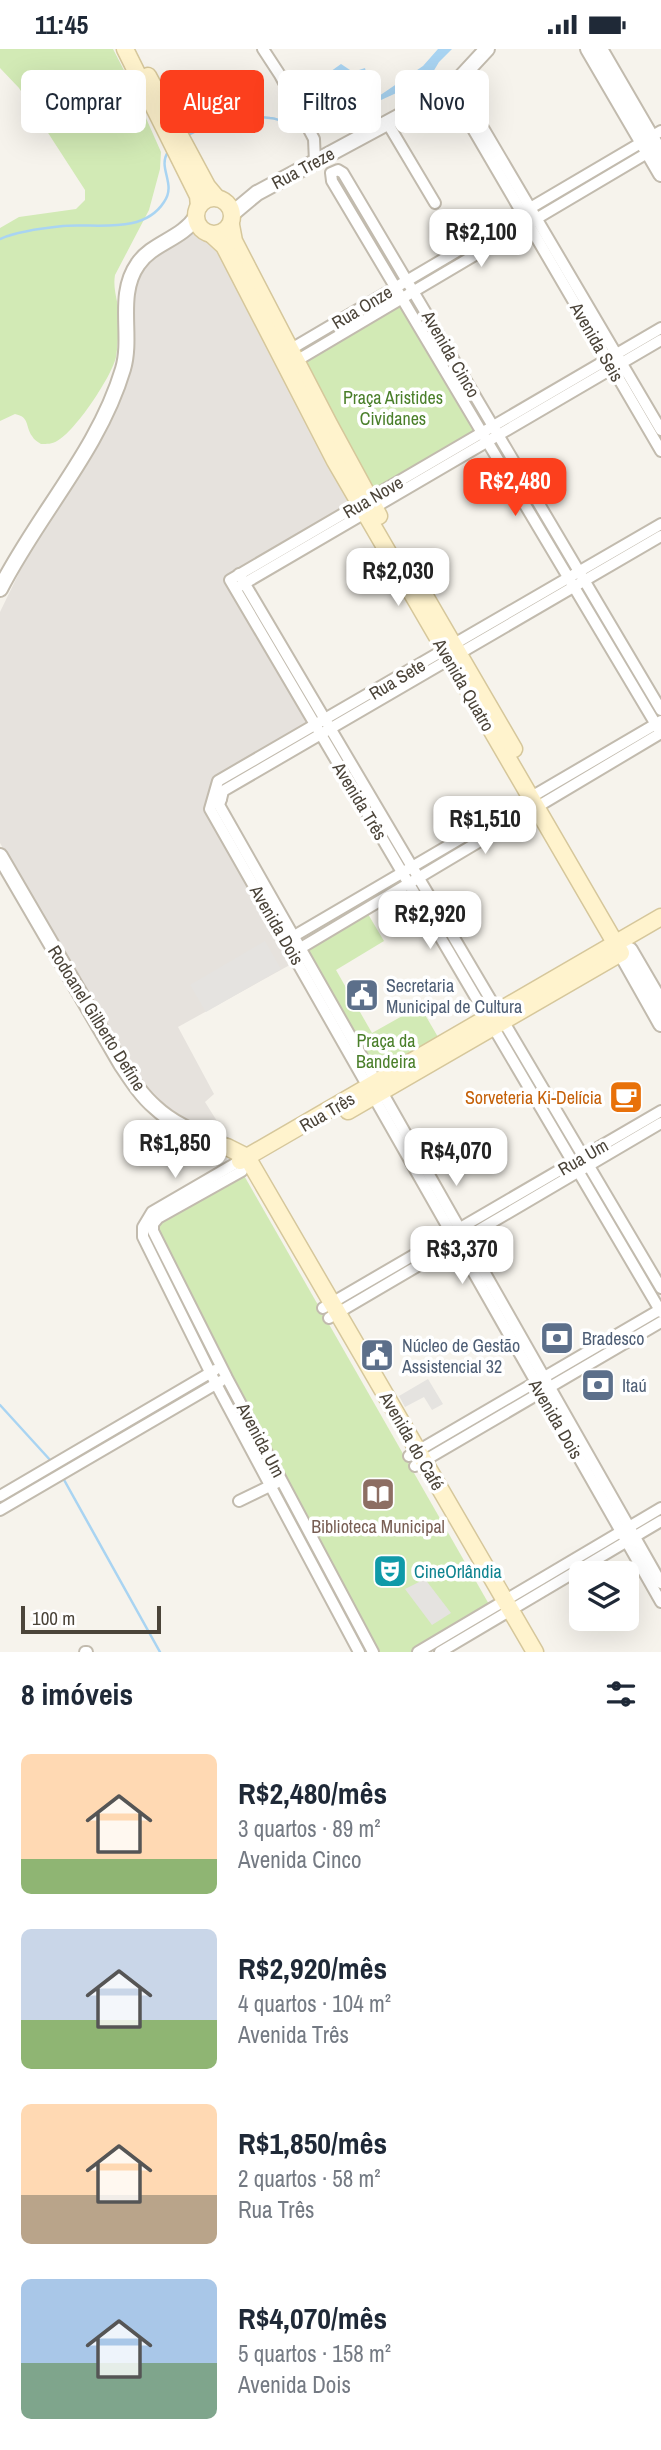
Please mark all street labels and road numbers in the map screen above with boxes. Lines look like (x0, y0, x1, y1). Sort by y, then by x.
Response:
street label: Rua Treze (267, 141, 339, 195)
street label: Rua Onze (327, 279, 397, 335)
street label: Avenida Seis (564, 297, 630, 386)
street label: Avenida Cinco (416, 305, 486, 402)
street label: Rua Nove (338, 470, 408, 524)
street label: Avenida Quatro (427, 633, 501, 736)
street label: Rua Sete (364, 652, 430, 706)
street label: Avenida Três (326, 757, 393, 845)
street label: Avenida Dois (244, 880, 310, 970)
street label: Rodoanel Gilberto Define (42, 940, 152, 1096)
street label: Rua Três (295, 1086, 359, 1138)
street label: Rua Um (553, 1133, 613, 1181)
street label: Avenida Dois (523, 1374, 589, 1464)
street label: Avenida do Café (373, 1386, 450, 1495)
street label: Avenida Um (230, 1398, 291, 1482)

